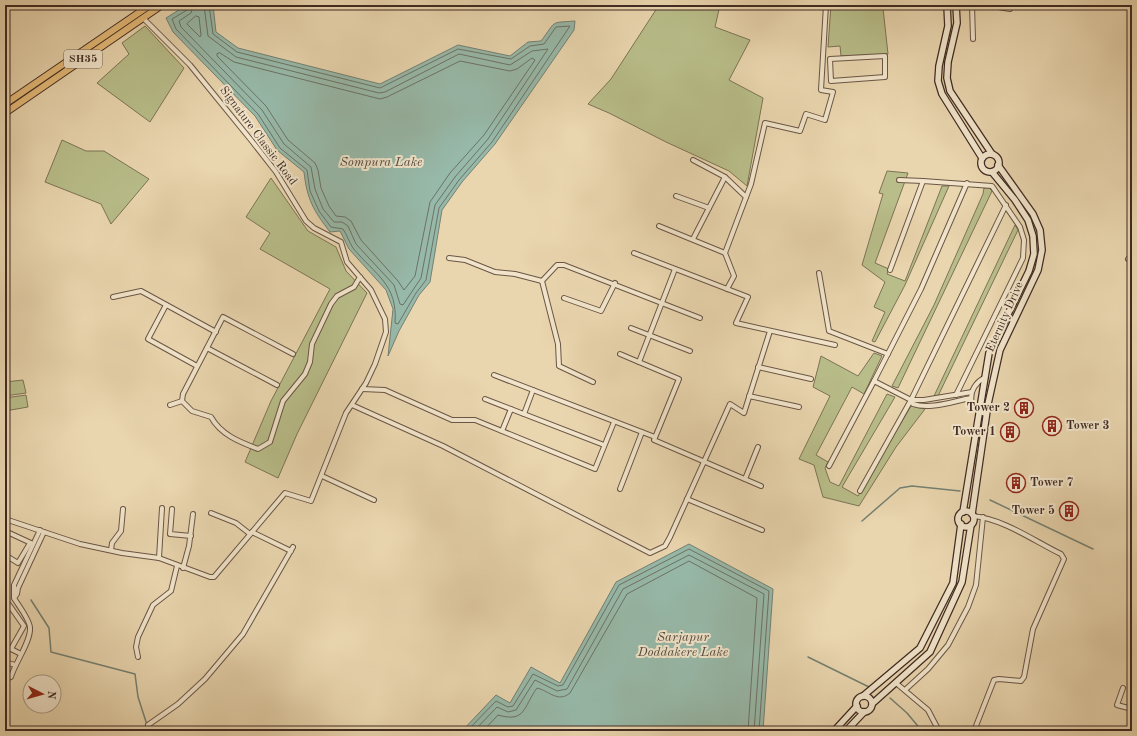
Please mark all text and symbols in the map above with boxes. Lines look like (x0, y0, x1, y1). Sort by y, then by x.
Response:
road number: SH35 (64, 50, 102, 68)
street label: Signature Classic Road (217, 84, 299, 188)
water label: Sompura Lake (340, 156, 422, 169)
street label: Eternity Drive (984, 280, 1026, 354)
building icon: Tower 2 (1013, 397, 1035, 419)
place label: Tower 2 (966, 402, 1010, 414)
building icon: Tower 3 (1041, 415, 1063, 437)
place label: Tower 3 (1066, 420, 1110, 432)
building icon: Tower 1 (999, 421, 1021, 443)
place label: Tower 1 (952, 426, 996, 438)
building icon: Tower 7 (1005, 472, 1027, 494)
place label: Tower 7 (1030, 477, 1074, 489)
building icon: Tower 5 (1058, 500, 1080, 522)
place label: Tower 5 (1011, 504, 1055, 517)
water label: Sarjapur Doddakere Lake (637, 631, 728, 659)
north arrow (22, 674, 62, 714)
text: N (44, 690, 56, 700)

